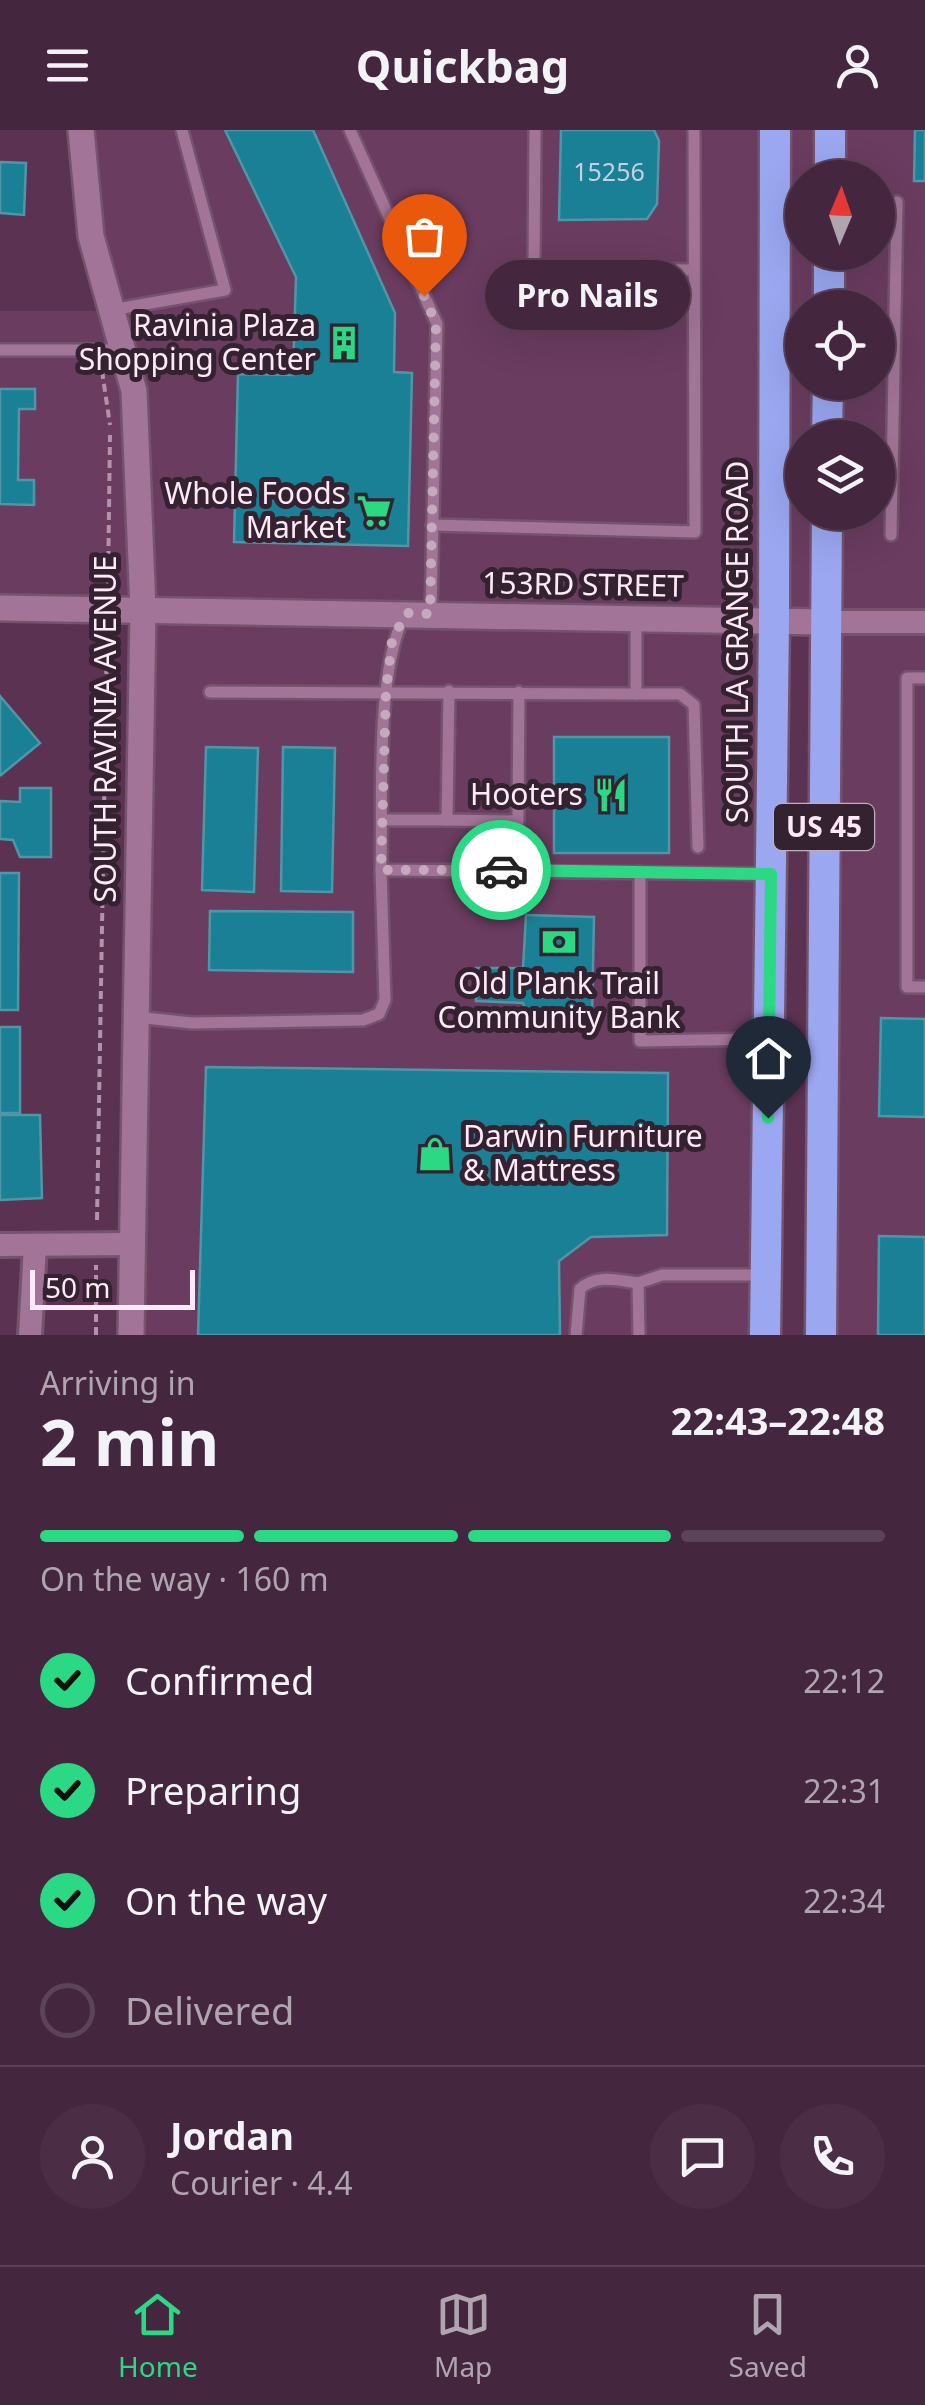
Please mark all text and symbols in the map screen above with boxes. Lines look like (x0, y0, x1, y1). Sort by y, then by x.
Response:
text: Quickbag (356, 35, 569, 96)
icon: menu (40, 38, 95, 93)
icon: person (830, 38, 885, 93)
house number: 15256 (573, 154, 645, 188)
north arrow (785, 160, 895, 270)
map controls (785, 160, 895, 530)
pin (382, 194, 467, 297)
icon: bag (397, 209, 452, 264)
callout: Pro Nails (484, 261, 689, 331)
text: Pro Nails (516, 273, 659, 316)
button: locate (785, 290, 895, 400)
place label: Ravinia Plaza Shopping Center (79, 304, 316, 379)
building icon: Ravinia Plaza Shopping Center (325, 324, 363, 362)
button: layers (785, 420, 895, 530)
street label: SOUTH LA GRANGE ROAD (716, 461, 757, 823)
place label: Whole Foods Market (164, 472, 346, 547)
supermarket icon: Whole Foods Market (355, 492, 393, 530)
street label: SOUTH RAVINIA AVENUE (84, 555, 125, 903)
street label: 153RD STREET (482, 561, 685, 606)
place label: Hooters (470, 773, 583, 814)
restaurant icon: Hooters (592, 776, 630, 814)
road number: US 45 (774, 804, 874, 850)
courier (451, 820, 551, 920)
icon: car (474, 843, 529, 898)
bank icon: Old Plank Trail Community Bank (540, 923, 578, 961)
place label: Old Plank Trail Community Bank (438, 962, 680, 1037)
pin (726, 1016, 811, 1119)
icon: home (741, 1031, 796, 1086)
place label: Darwin Furniture & Mattress (463, 1115, 703, 1190)
shop icon: Darwin Furniture & Mattress (416, 1135, 454, 1173)
scale bar (30, 1265, 195, 1310)
text: 50 m (45, 1268, 111, 1306)
text: Arriving in (40, 1361, 195, 1404)
text: 22:43–22:48 (671, 1394, 885, 1446)
text: 2 min (40, 1397, 219, 1485)
text: On the way · 160 m (40, 1557, 329, 1600)
icon: check (40, 1653, 95, 1708)
text: Confirmed (125, 1654, 314, 1706)
text: 22:12 (803, 1659, 885, 1702)
icon: check (40, 1763, 95, 1818)
text: Preparing (125, 1764, 301, 1816)
text: 22:31 (803, 1769, 885, 1812)
icon: check (40, 1873, 95, 1928)
text: On the way (125, 1874, 327, 1926)
text: 22:34 (803, 1879, 885, 1922)
text: Delivered (125, 1984, 294, 2036)
button: person (40, 2104, 145, 2209)
button: chat (650, 2104, 755, 2209)
button: phone (780, 2104, 885, 2209)
text: Jordan (170, 2109, 294, 2161)
text: Courier · 4.4 (170, 2161, 353, 2204)
tab: Home (118, 2287, 198, 2385)
tab: Map (434, 2287, 492, 2385)
tab: Saved (729, 2287, 807, 2385)

